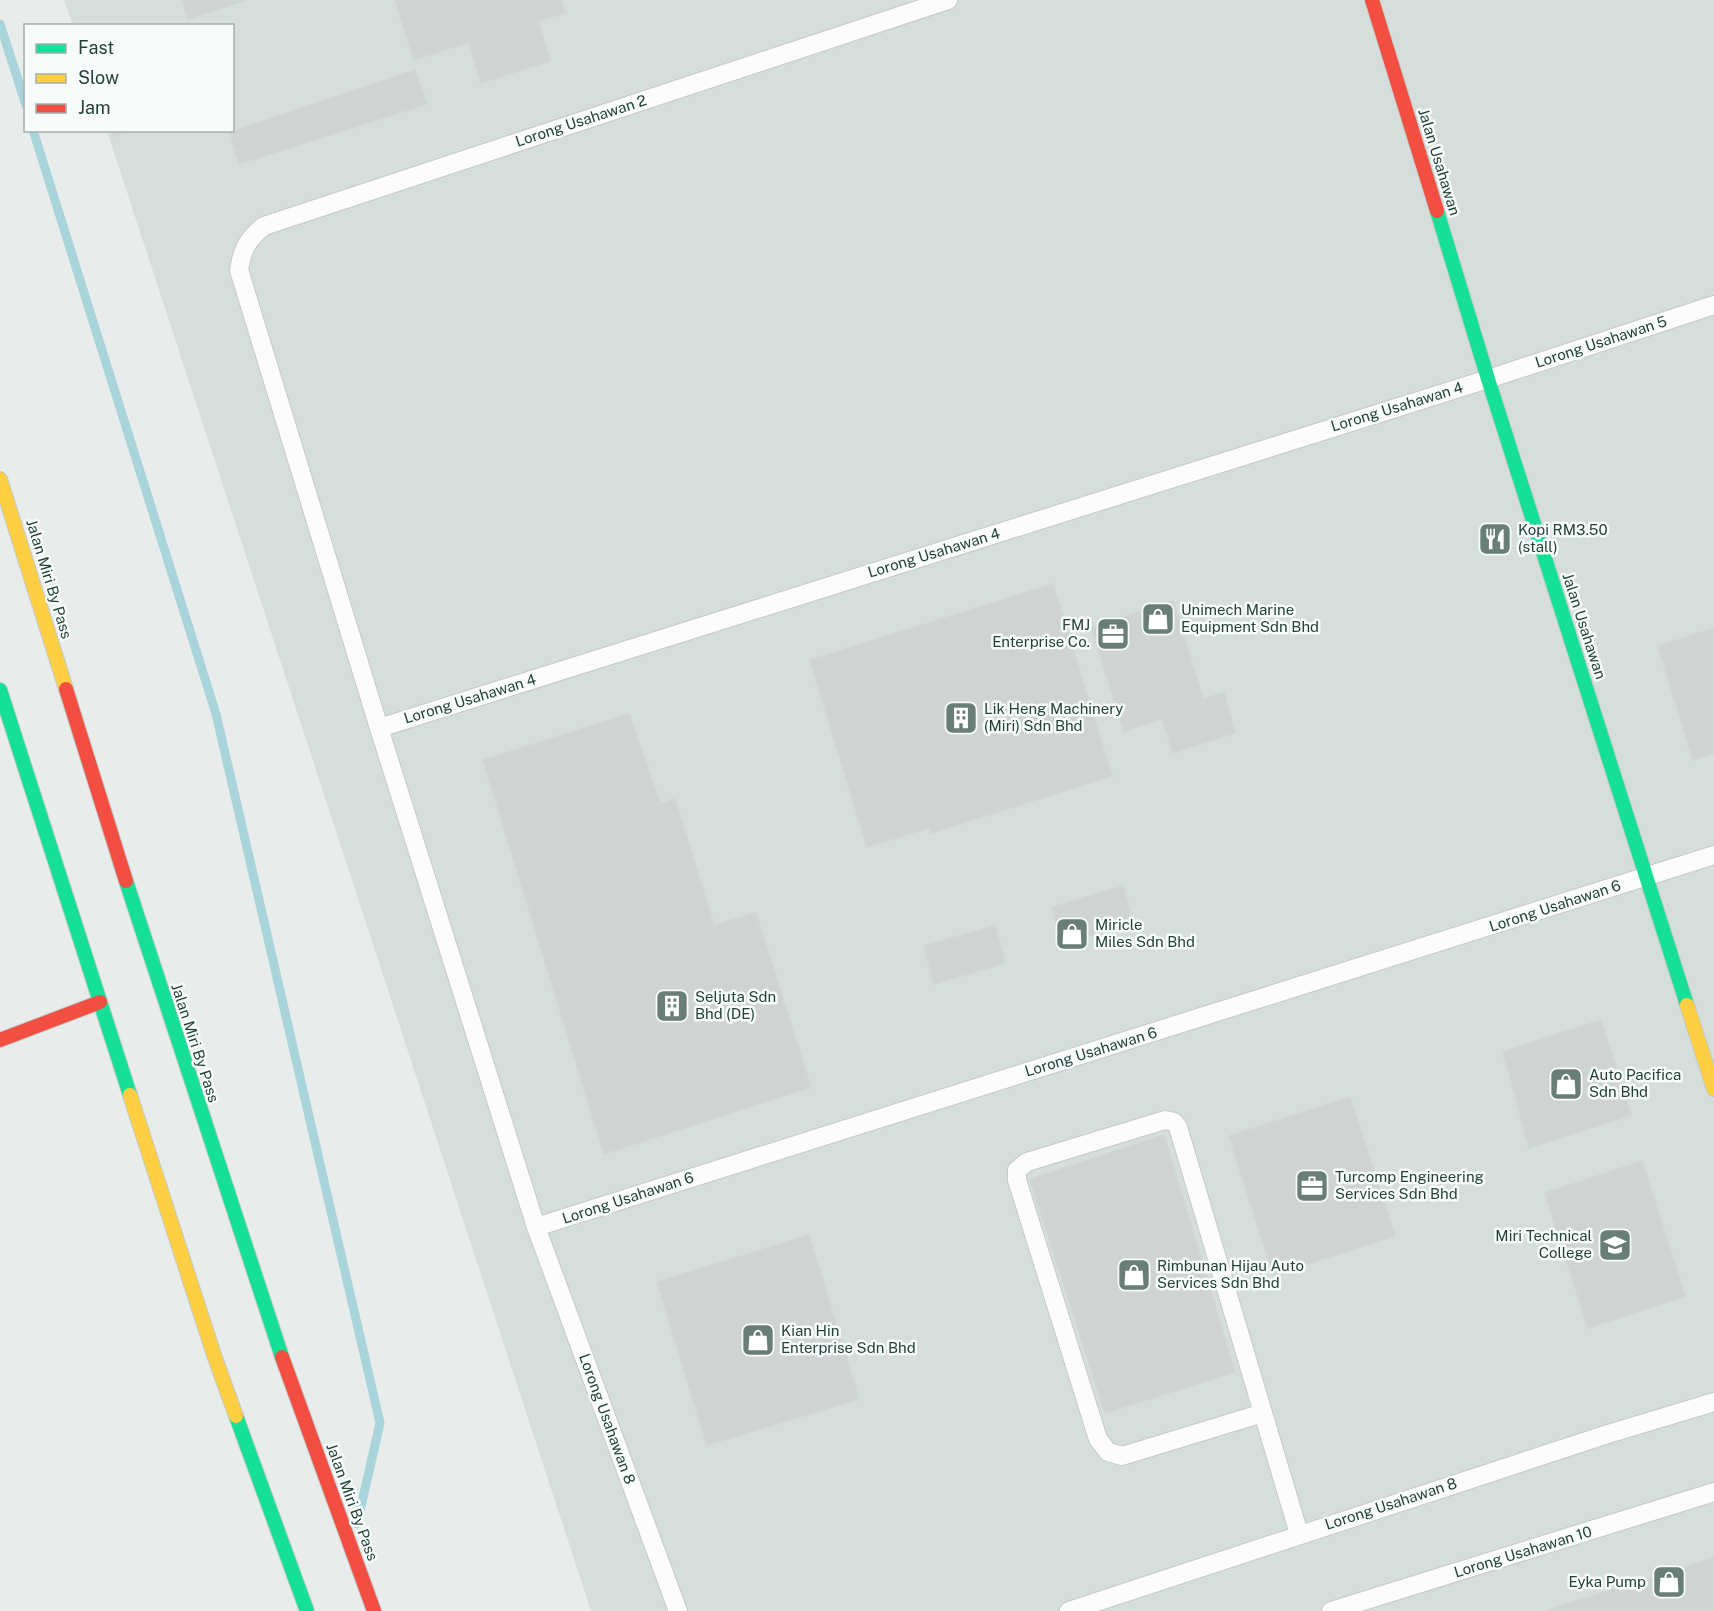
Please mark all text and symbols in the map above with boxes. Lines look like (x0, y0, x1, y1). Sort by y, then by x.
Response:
legend (24, 24, 234, 132)
text: Fast (78, 37, 114, 58)
text: Slow (78, 67, 119, 88)
street label: Lorong Usahawan 2 (513, 91, 649, 150)
text: Jam (78, 97, 111, 118)
street label: Jalan Usahawan (1415, 106, 1464, 217)
street label: Lorong Usahawan 5 (1533, 312, 1669, 371)
street label: Lorong Usahawan 4 (1329, 378, 1465, 435)
street label: Jalan Miri By Pass (23, 517, 76, 641)
restaurant icon: Kopi RM3.50 (stall) (1477, 521, 1513, 557)
place label: Kopi RM3.50 (stall) (1518, 521, 1608, 555)
street label: Lorong Usahawan 4 (866, 524, 1002, 581)
street label: Jalan Usahawan (1559, 571, 1610, 681)
shop icon: Unimech Marine Equipment Sdn Bhd (1140, 601, 1176, 637)
place label: Unimech Marine Equipment Sdn Bhd (1181, 601, 1319, 635)
place label: FMJ Enterprise Co. (992, 616, 1090, 650)
office icon: FMJ Enterprise Co. (1095, 616, 1131, 652)
street label: Lorong Usahawan 4 (402, 670, 538, 727)
building icon: Lik Heng Machinery (Miri) Sdn Bhd (943, 700, 979, 736)
place label: Lik Heng Machinery (Miri) Sdn Bhd (984, 700, 1123, 734)
street label: Lorong Usahawan 6 (1487, 876, 1623, 935)
shop icon: Miricle Miles Sdn Bhd (1054, 916, 1090, 952)
place label: Miricle Miles Sdn Bhd (1095, 916, 1195, 950)
street label: Jalan Miri By Pass (168, 981, 223, 1104)
building icon: Seljuta Sdn Bhd (DE) (654, 988, 690, 1024)
place label: Seljuta Sdn Bhd (DE) (695, 988, 776, 1022)
street label: Lorong Usahawan 6 (1023, 1023, 1159, 1080)
shop icon: Auto Pacifica Sdn Bhd (1548, 1066, 1584, 1102)
place label: Auto Pacifica Sdn Bhd (1589, 1066, 1681, 1100)
street label: Lorong Usahawan 6 (560, 1168, 696, 1227)
office icon: Turcomp Engineering Services Sdn Bhd (1294, 1168, 1330, 1204)
place label: Turcomp Engineering Services Sdn Bhd (1335, 1168, 1484, 1202)
place label: Miri Technical College (1495, 1227, 1592, 1261)
school or university icon: Miri Technical College (1597, 1227, 1633, 1263)
shop icon: Rimbunan Hijau Auto Services Sdn Bhd (1116, 1257, 1152, 1293)
place label: Rimbunan Hijau Auto Services Sdn Bhd (1157, 1257, 1304, 1291)
shop icon: Kian Hin Enterprise Sdn Bhd (740, 1322, 776, 1358)
place label: Kian Hin Enterprise Sdn Bhd (781, 1322, 916, 1356)
street label: Lorong Usahawan 8 (576, 1351, 639, 1486)
street label: Jalan Miri By Pass (323, 1441, 382, 1563)
street label: Lorong Usahawan 8 (1323, 1474, 1459, 1533)
street label: Lorong Usahawan 10 (1452, 1522, 1594, 1581)
shop icon: Eyka Pump (1651, 1564, 1687, 1600)
place label: Eyka Pump (1569, 1573, 1646, 1590)

